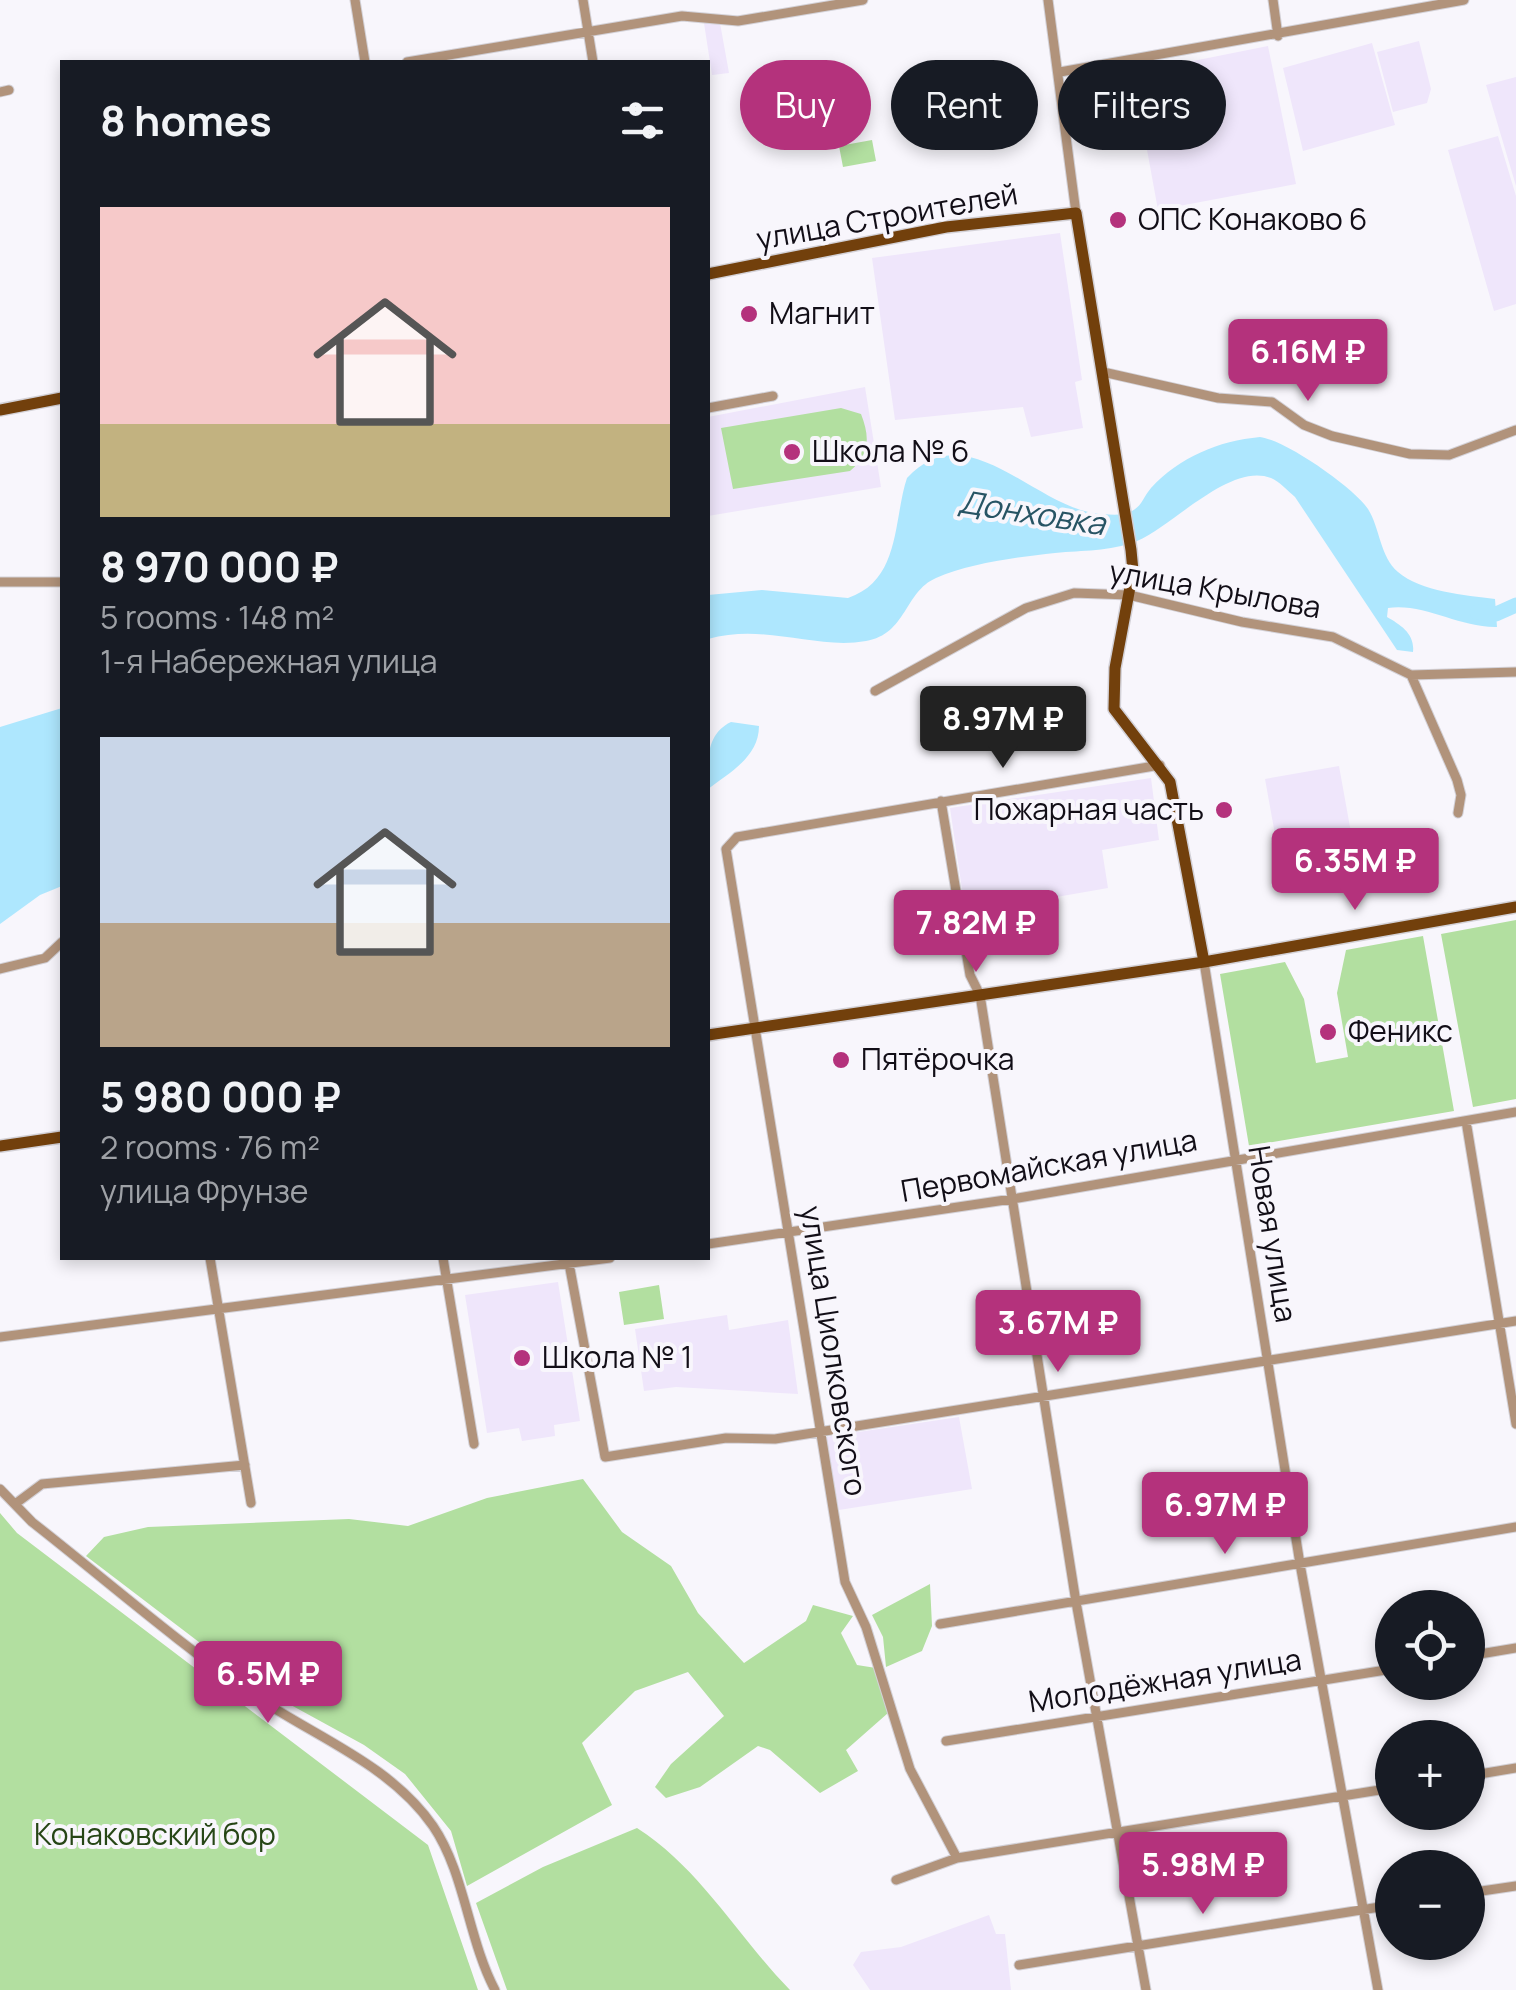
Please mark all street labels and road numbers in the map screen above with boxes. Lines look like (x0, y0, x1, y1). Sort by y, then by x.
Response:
street label: улица Строителей (753, 172, 1021, 259)
street label: улица Крылова (1106, 550, 1324, 627)
street label: Первомайская улица (898, 1118, 1200, 1211)
street label: Новая улица (1239, 1142, 1308, 1325)
street label: улица Циолковского (791, 1203, 878, 1499)
street label: Молодёжная улица (1025, 1638, 1304, 1721)

